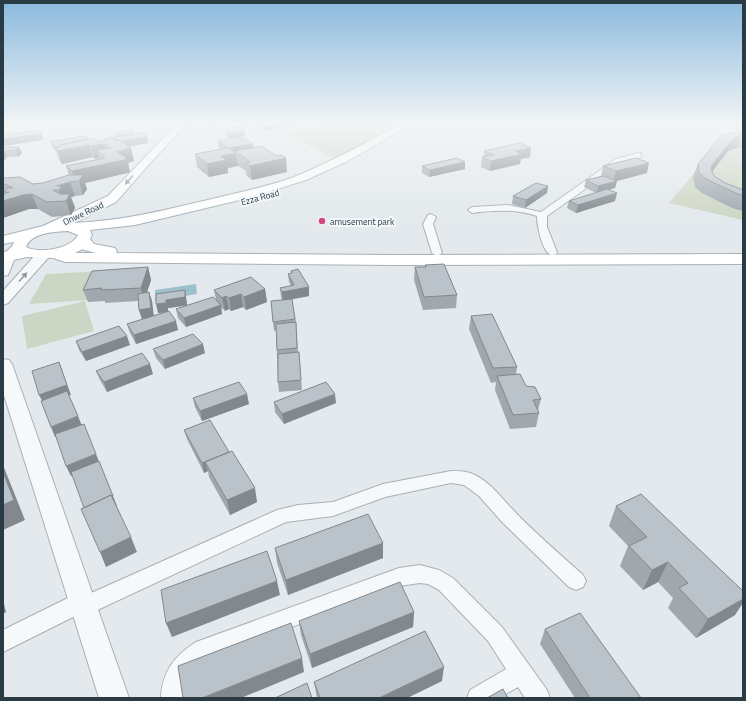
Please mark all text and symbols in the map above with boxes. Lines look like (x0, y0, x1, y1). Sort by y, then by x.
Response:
one-way arrow (125, 175, 134, 185)
street label: Ezza Road (239, 186, 281, 208)
street label: Onwe Road (61, 198, 106, 228)
place label: amusement park (330, 215, 395, 228)
marker: amusement park (317, 216, 327, 226)
one-way arrow (18, 272, 28, 282)

